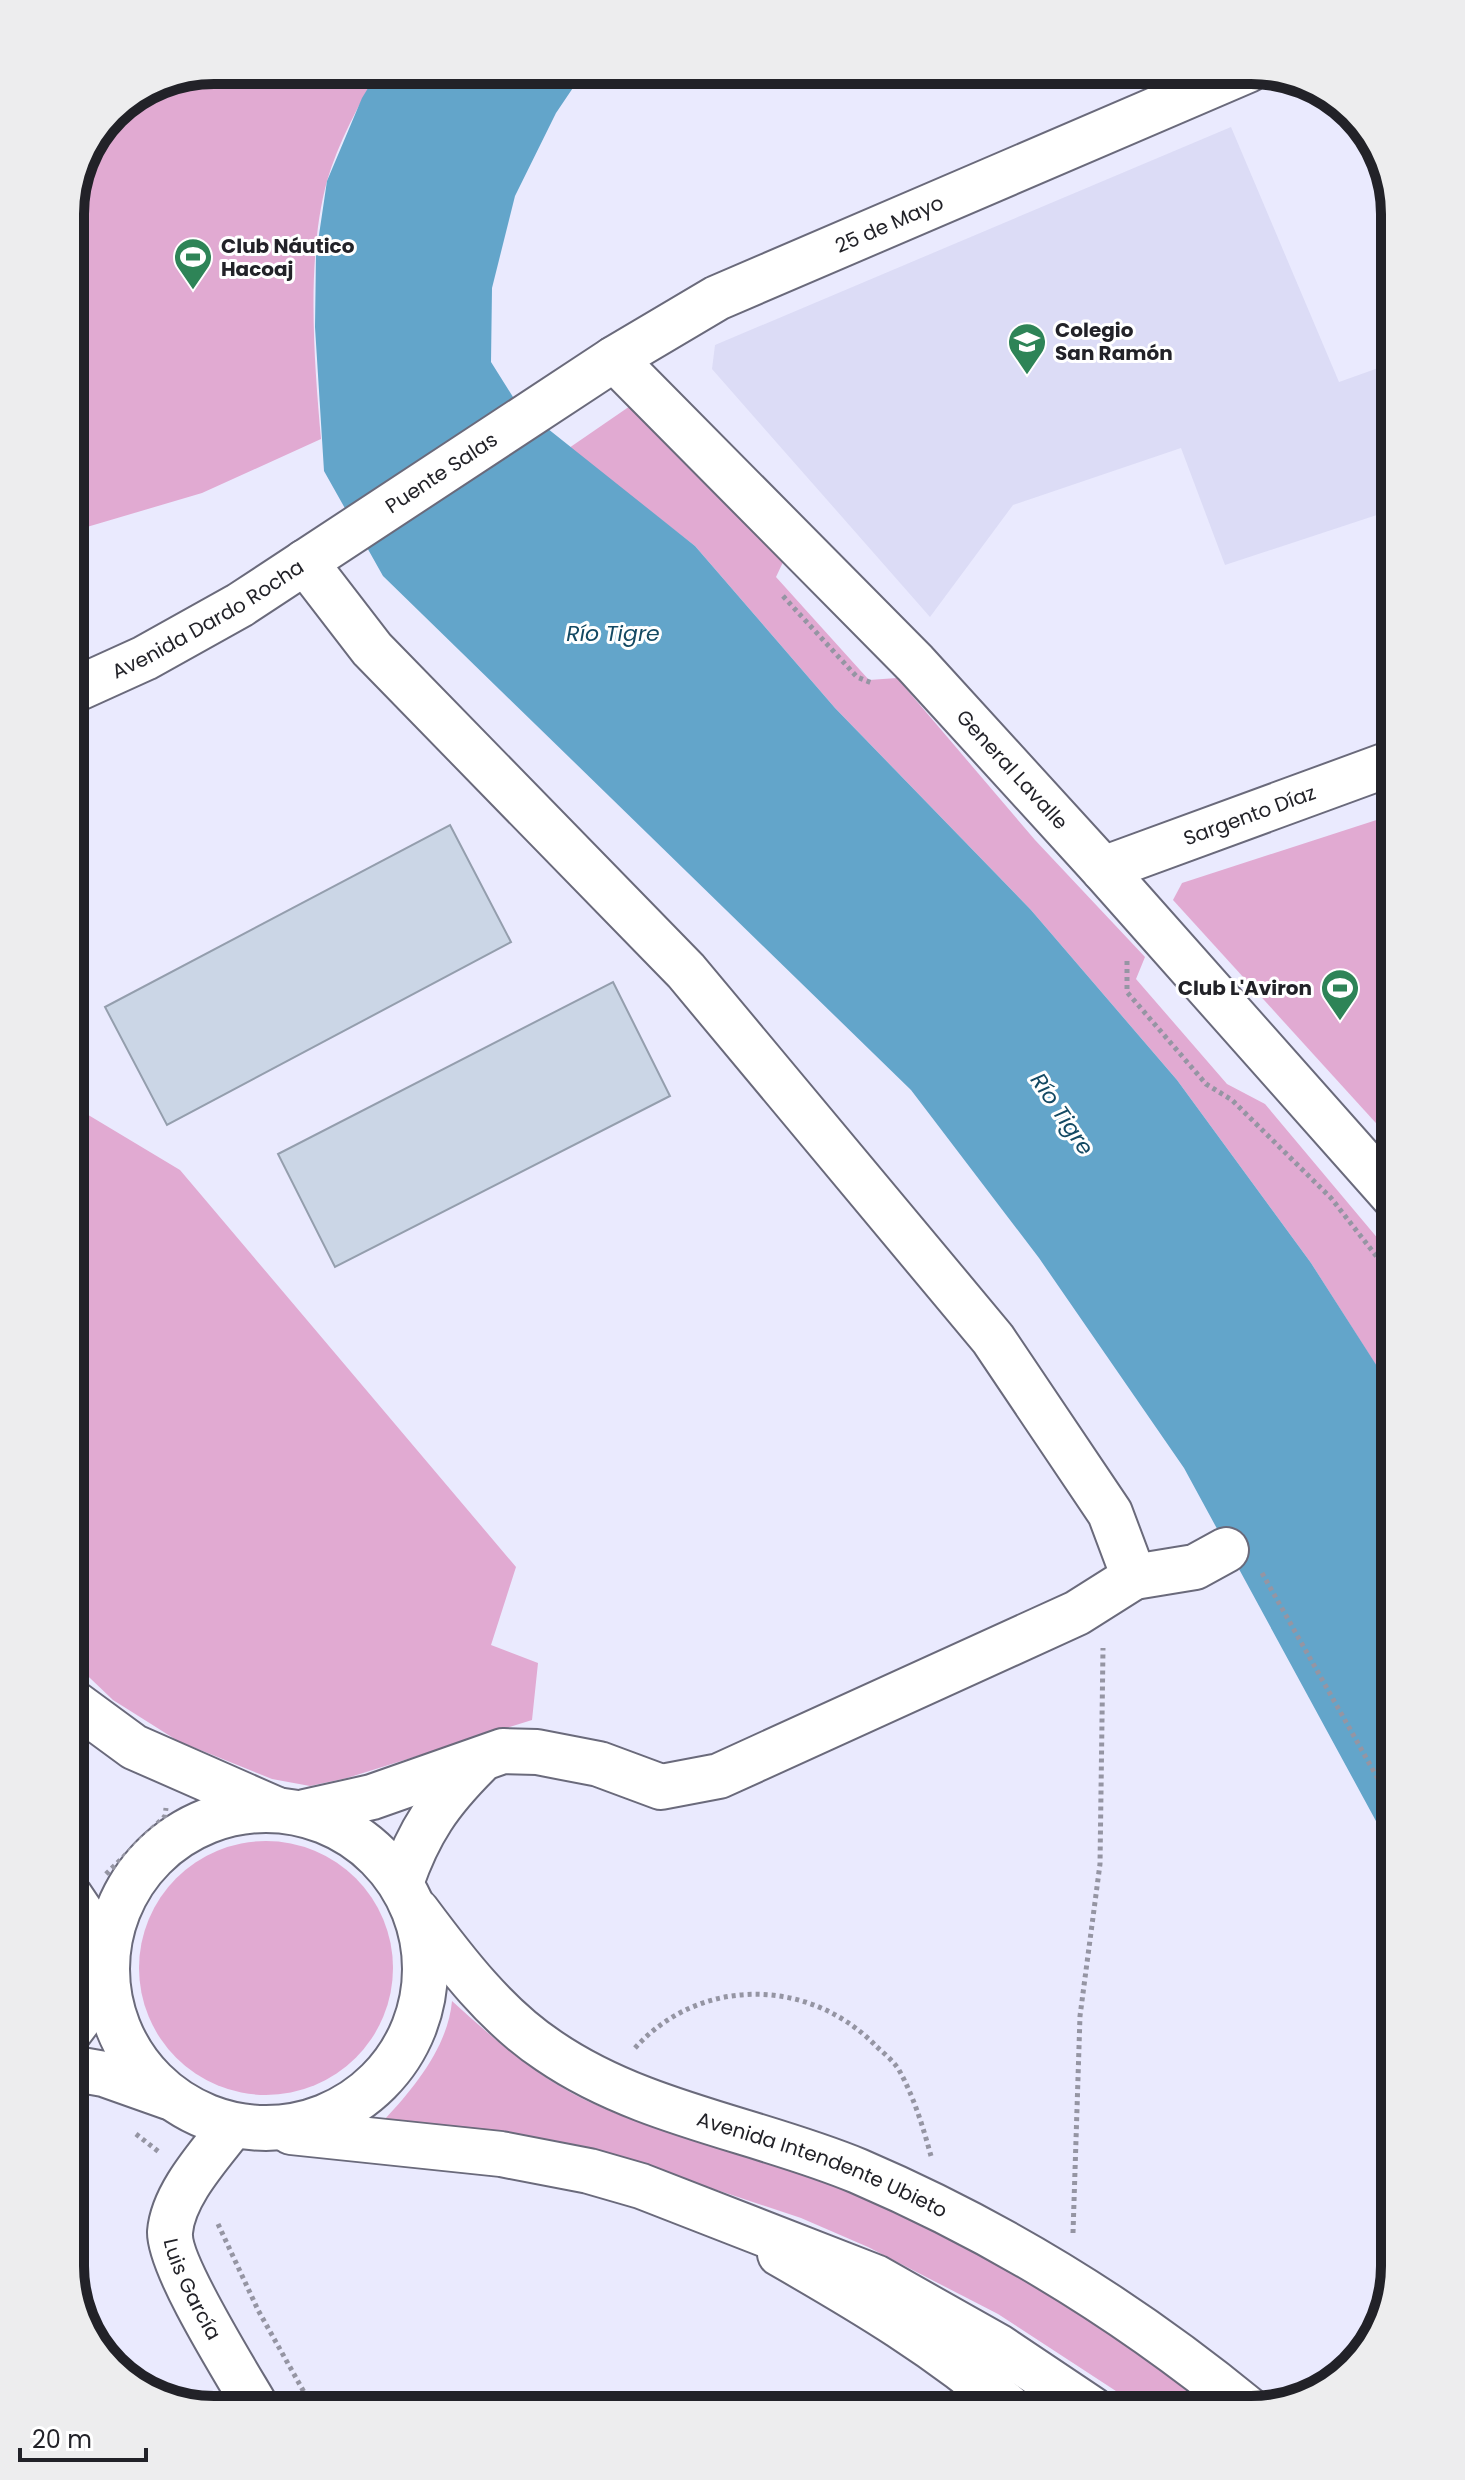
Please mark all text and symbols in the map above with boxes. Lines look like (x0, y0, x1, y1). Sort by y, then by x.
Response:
street label: 25 de Mayo (831, 188, 948, 260)
place label: Club Náutico Hacoaj (221, 232, 355, 283)
sports icon: Club Náutico Hacoaj (172, 236, 214, 291)
place label: Colegio San Ramón (1055, 316, 1173, 367)
school or university icon: Colegio San Ramón (1006, 321, 1048, 376)
street label: Puente Salas (380, 426, 503, 520)
street label: Avenida Dardo Rocha (107, 553, 309, 685)
water label: Río Tigre (566, 618, 660, 649)
street label: General Lavalle (950, 703, 1074, 836)
street label: Sargento Díaz (1180, 778, 1319, 852)
sports icon: Club L'Aviron (1319, 967, 1361, 1022)
place label: Club L'Aviron (1178, 974, 1312, 1002)
water label: Río Tigre (1023, 1067, 1101, 1161)
street label: Avenida Intendente Ubieto (694, 2105, 952, 2224)
street label: Luis García (157, 2236, 228, 2345)
scale bar (20, 2412, 146, 2462)
text: 20 m (32, 2423, 92, 2456)

